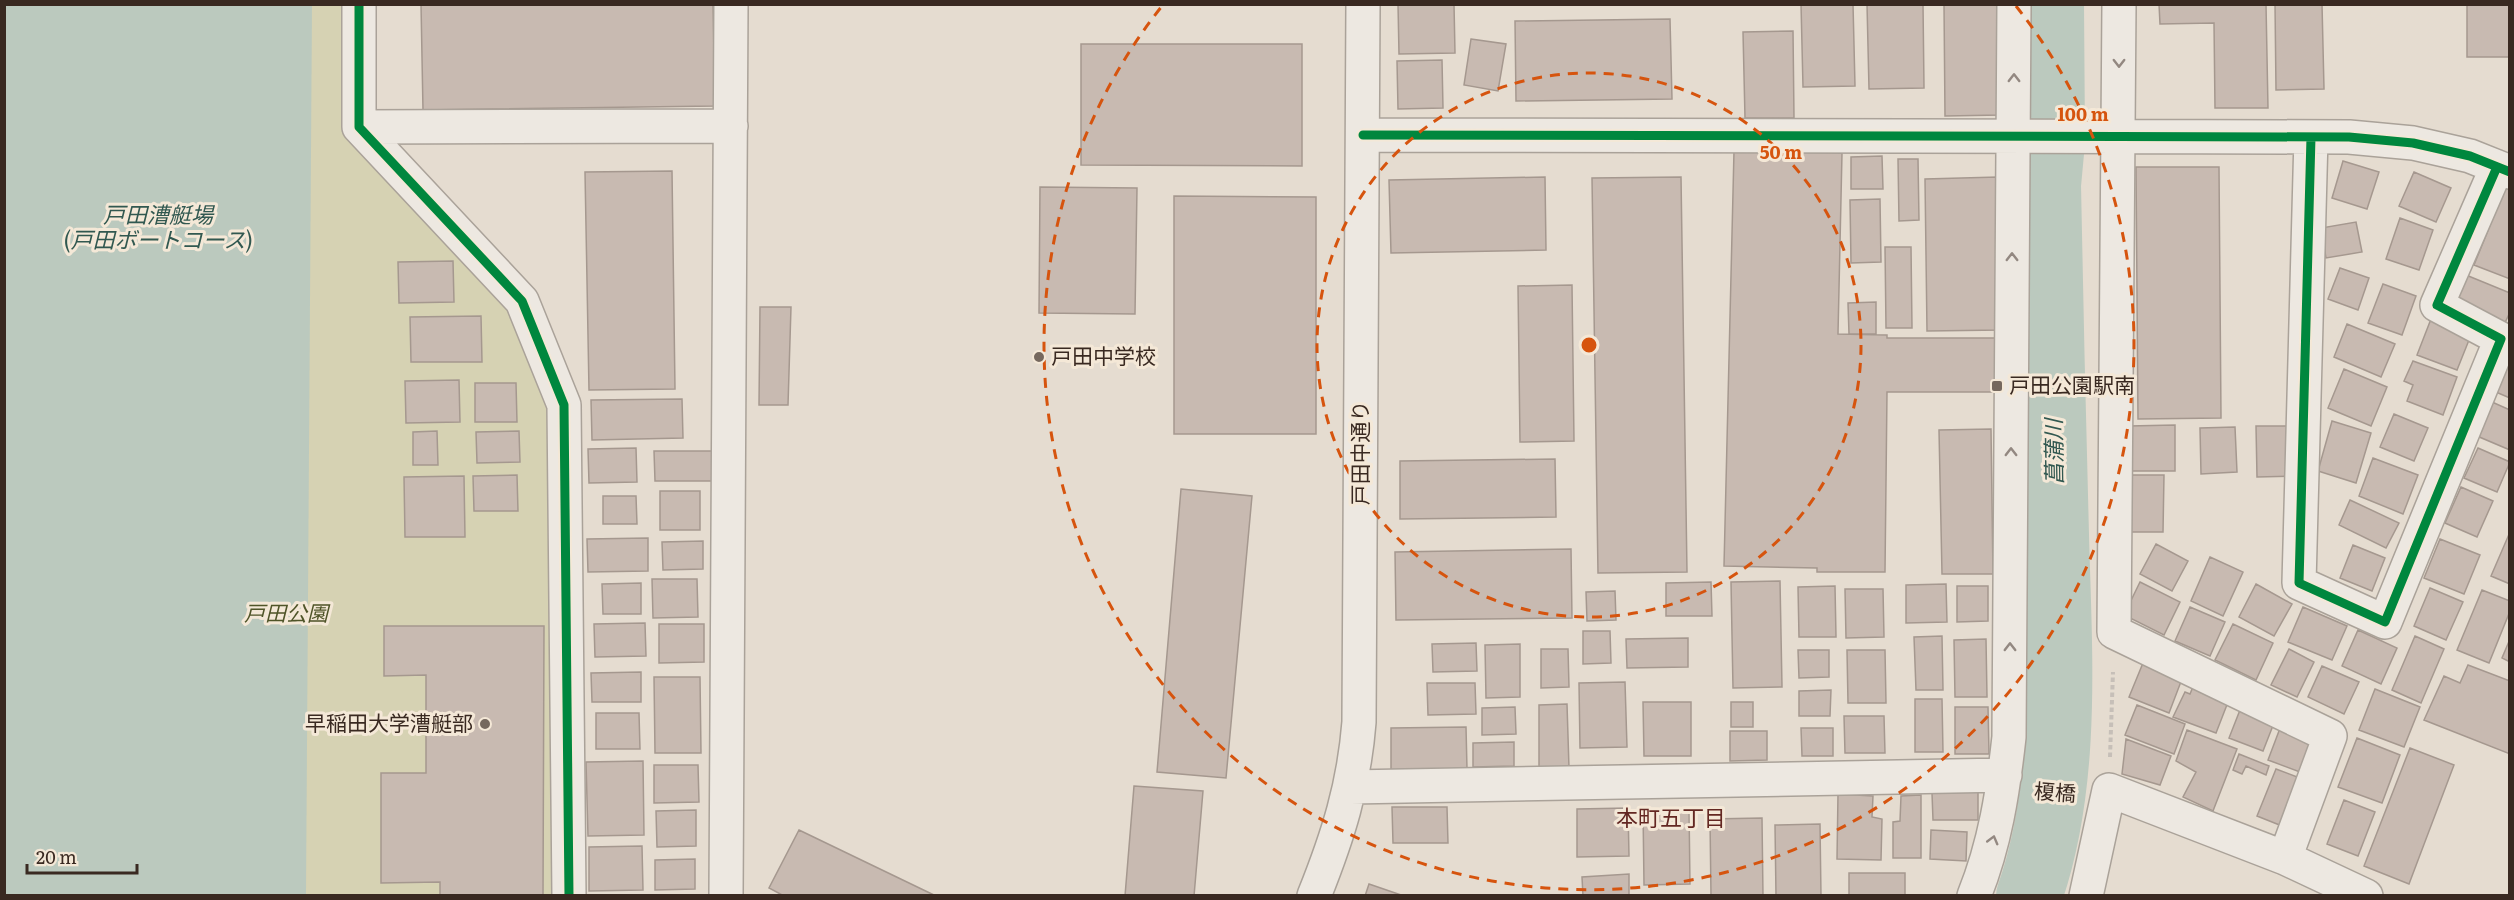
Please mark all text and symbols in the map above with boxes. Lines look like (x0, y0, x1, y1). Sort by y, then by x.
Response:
one-way arrow (2113, 58, 2125, 67)
one-way arrow (2008, 74, 2020, 83)
text: 100 m (2057, 100, 2109, 127)
text: 50 m (1760, 138, 1802, 165)
water label: 戸田漕艇場 (戸田ボートコース) (63, 197, 253, 255)
one-way arrow (2006, 252, 2019, 261)
centre of rings (1579, 335, 1599, 355)
place label: 戸田中学校 (1051, 339, 1156, 370)
marker: 戸田中学校 (1032, 350, 1046, 364)
place label: 戸田公園駅南 (2009, 368, 2135, 399)
marker: 戸田公園駅南 (1990, 379, 2004, 393)
street label: 戸田中通り (1343, 401, 1374, 506)
water label: 菖蒲川 (2035, 417, 2070, 485)
one-way arrow (2005, 447, 2017, 456)
park label: 戸田公園 (244, 596, 331, 627)
one-way arrow (2003, 642, 2016, 651)
place label: 早稲田大学漕艇部 (305, 706, 473, 737)
marker: 早稲田大学漕艇部 (478, 717, 492, 731)
street label: 榎橋 (2033, 774, 2077, 807)
district label: 本町五丁目 (1616, 800, 1726, 833)
one-way arrow (1985, 835, 1998, 845)
scale bar (27, 837, 136, 875)
text: 20 m (36, 843, 77, 870)

